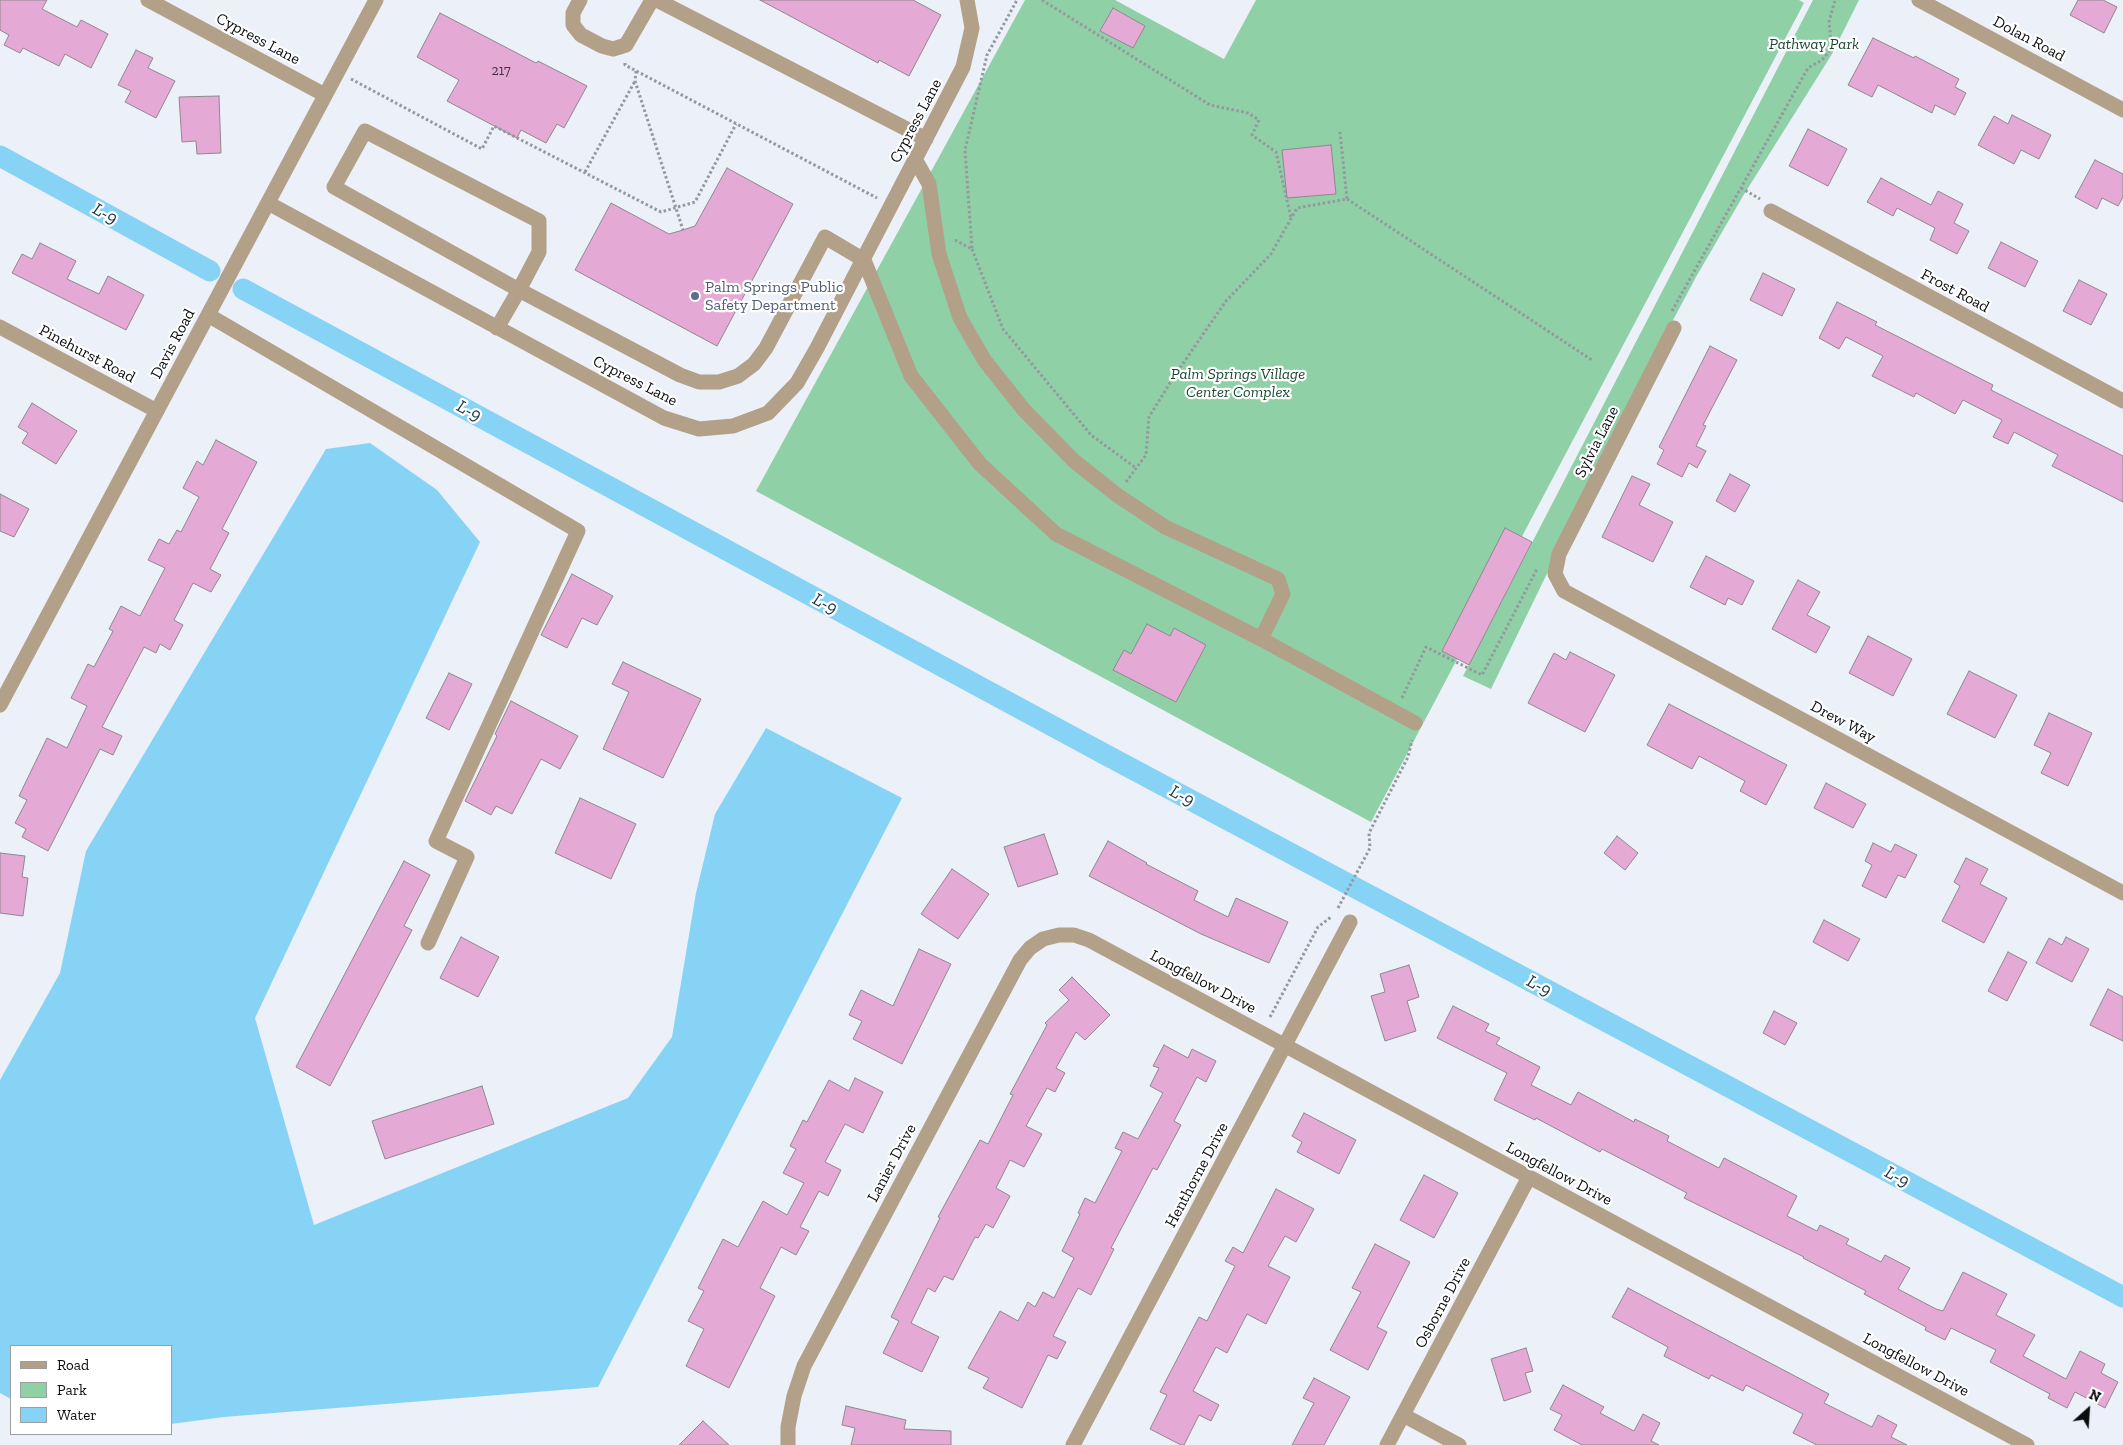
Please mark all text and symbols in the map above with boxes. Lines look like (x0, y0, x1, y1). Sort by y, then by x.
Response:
street label: Cypress Lane (213, 9, 303, 69)
street label: Dolan Road (1990, 12, 2068, 66)
park label: Pathway Park (1769, 34, 1859, 54)
house number: 217 (492, 63, 510, 79)
street label: Cypress Lane (886, 76, 946, 166)
water label: L-9 (89, 198, 121, 230)
street label: Frost Road (1917, 265, 1993, 317)
place label: Palm Springs Public Safety Department (705, 277, 843, 315)
marker: Palm Springs Public Safety Department (689, 290, 701, 302)
street label: Davis Road (147, 306, 199, 382)
street label: Pinehurst Road (36, 321, 138, 387)
street label: Cypress Lane (590, 351, 680, 411)
park label: Palm Springs Village Center Complex (1171, 364, 1305, 402)
water label: L-9 (453, 396, 485, 426)
street label: Sylvia Lane (1571, 403, 1623, 481)
water label: L-9 (809, 589, 841, 619)
street label: Drew Way (1807, 697, 1879, 747)
water label: L-9 (1166, 781, 1198, 811)
street label: Longfellow Drive (1147, 946, 1259, 1018)
water label: L-9 (1523, 971, 1555, 1001)
street label: Henthorne Drive (1161, 1119, 1233, 1231)
street label: Lanier Drive (863, 1121, 921, 1205)
street label: Longfellow Drive (1503, 1138, 1615, 1210)
water label: L-9 (1881, 1162, 1913, 1192)
street label: Osborne Drive (1411, 1254, 1475, 1352)
street label: Longfellow Drive (1860, 1329, 1972, 1401)
legend (10, 1345, 172, 1435)
text: Road (57, 1356, 89, 1374)
text: Park (57, 1381, 87, 1399)
north arrow (2063, 1385, 2113, 1435)
text: N (2086, 1386, 2103, 1406)
text: Water (57, 1406, 97, 1424)

